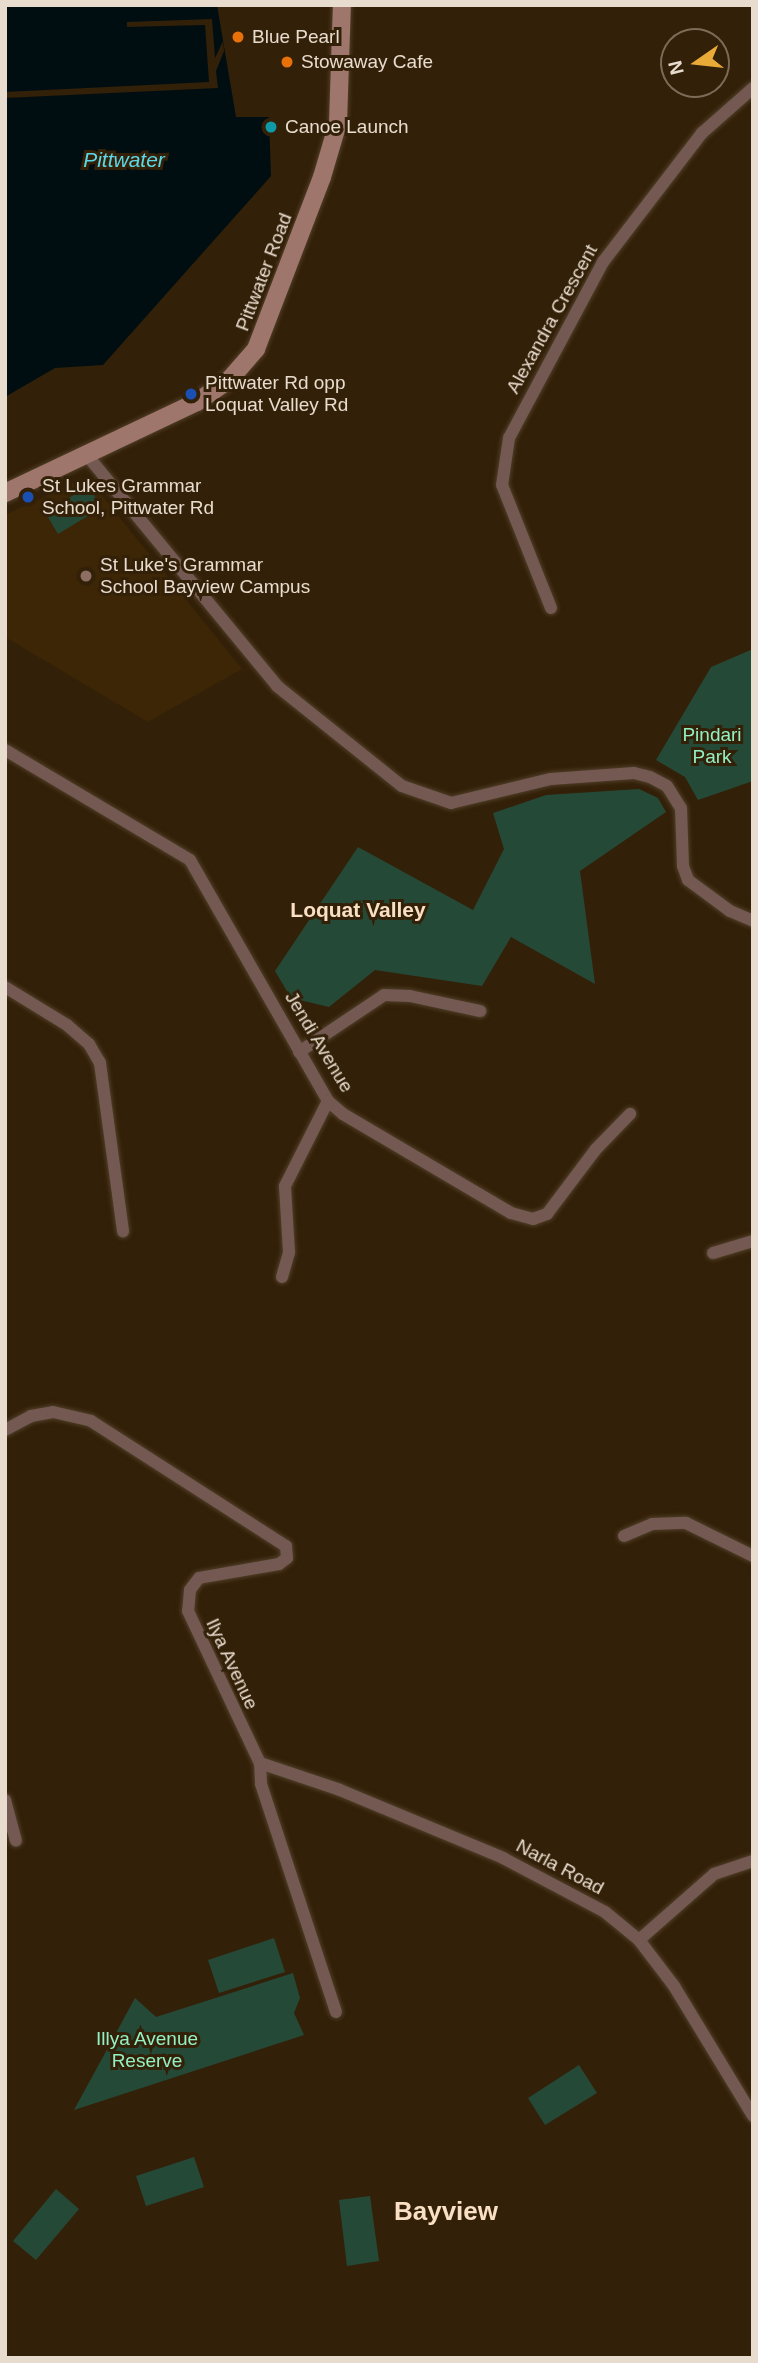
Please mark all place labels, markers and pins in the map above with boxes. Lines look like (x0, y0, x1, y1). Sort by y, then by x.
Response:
place label: Blue Pearl (252, 26, 340, 48)
marker: Blue Pearl (230, 29, 246, 45)
place label: Stowaway Cafe (301, 51, 433, 73)
marker: Stowaway Cafe (279, 54, 295, 70)
place label: Canoe Launch (285, 116, 409, 138)
marker: Canoe Launch (263, 119, 279, 135)
place label: Pittwater Rd opp Loquat Valley Rd (205, 372, 348, 416)
marker: Pittwater Rd opp Loquat Valley Rd (183, 386, 199, 402)
place label: St Lukes Grammar School, Pittwater Rd (42, 475, 214, 519)
marker: St Lukes Grammar School, Pittwater Rd (20, 489, 36, 505)
place label: St Luke's Grammar School Bayview Campus (100, 554, 310, 598)
marker: St Luke's Grammar School Bayview Campus (78, 568, 94, 584)

